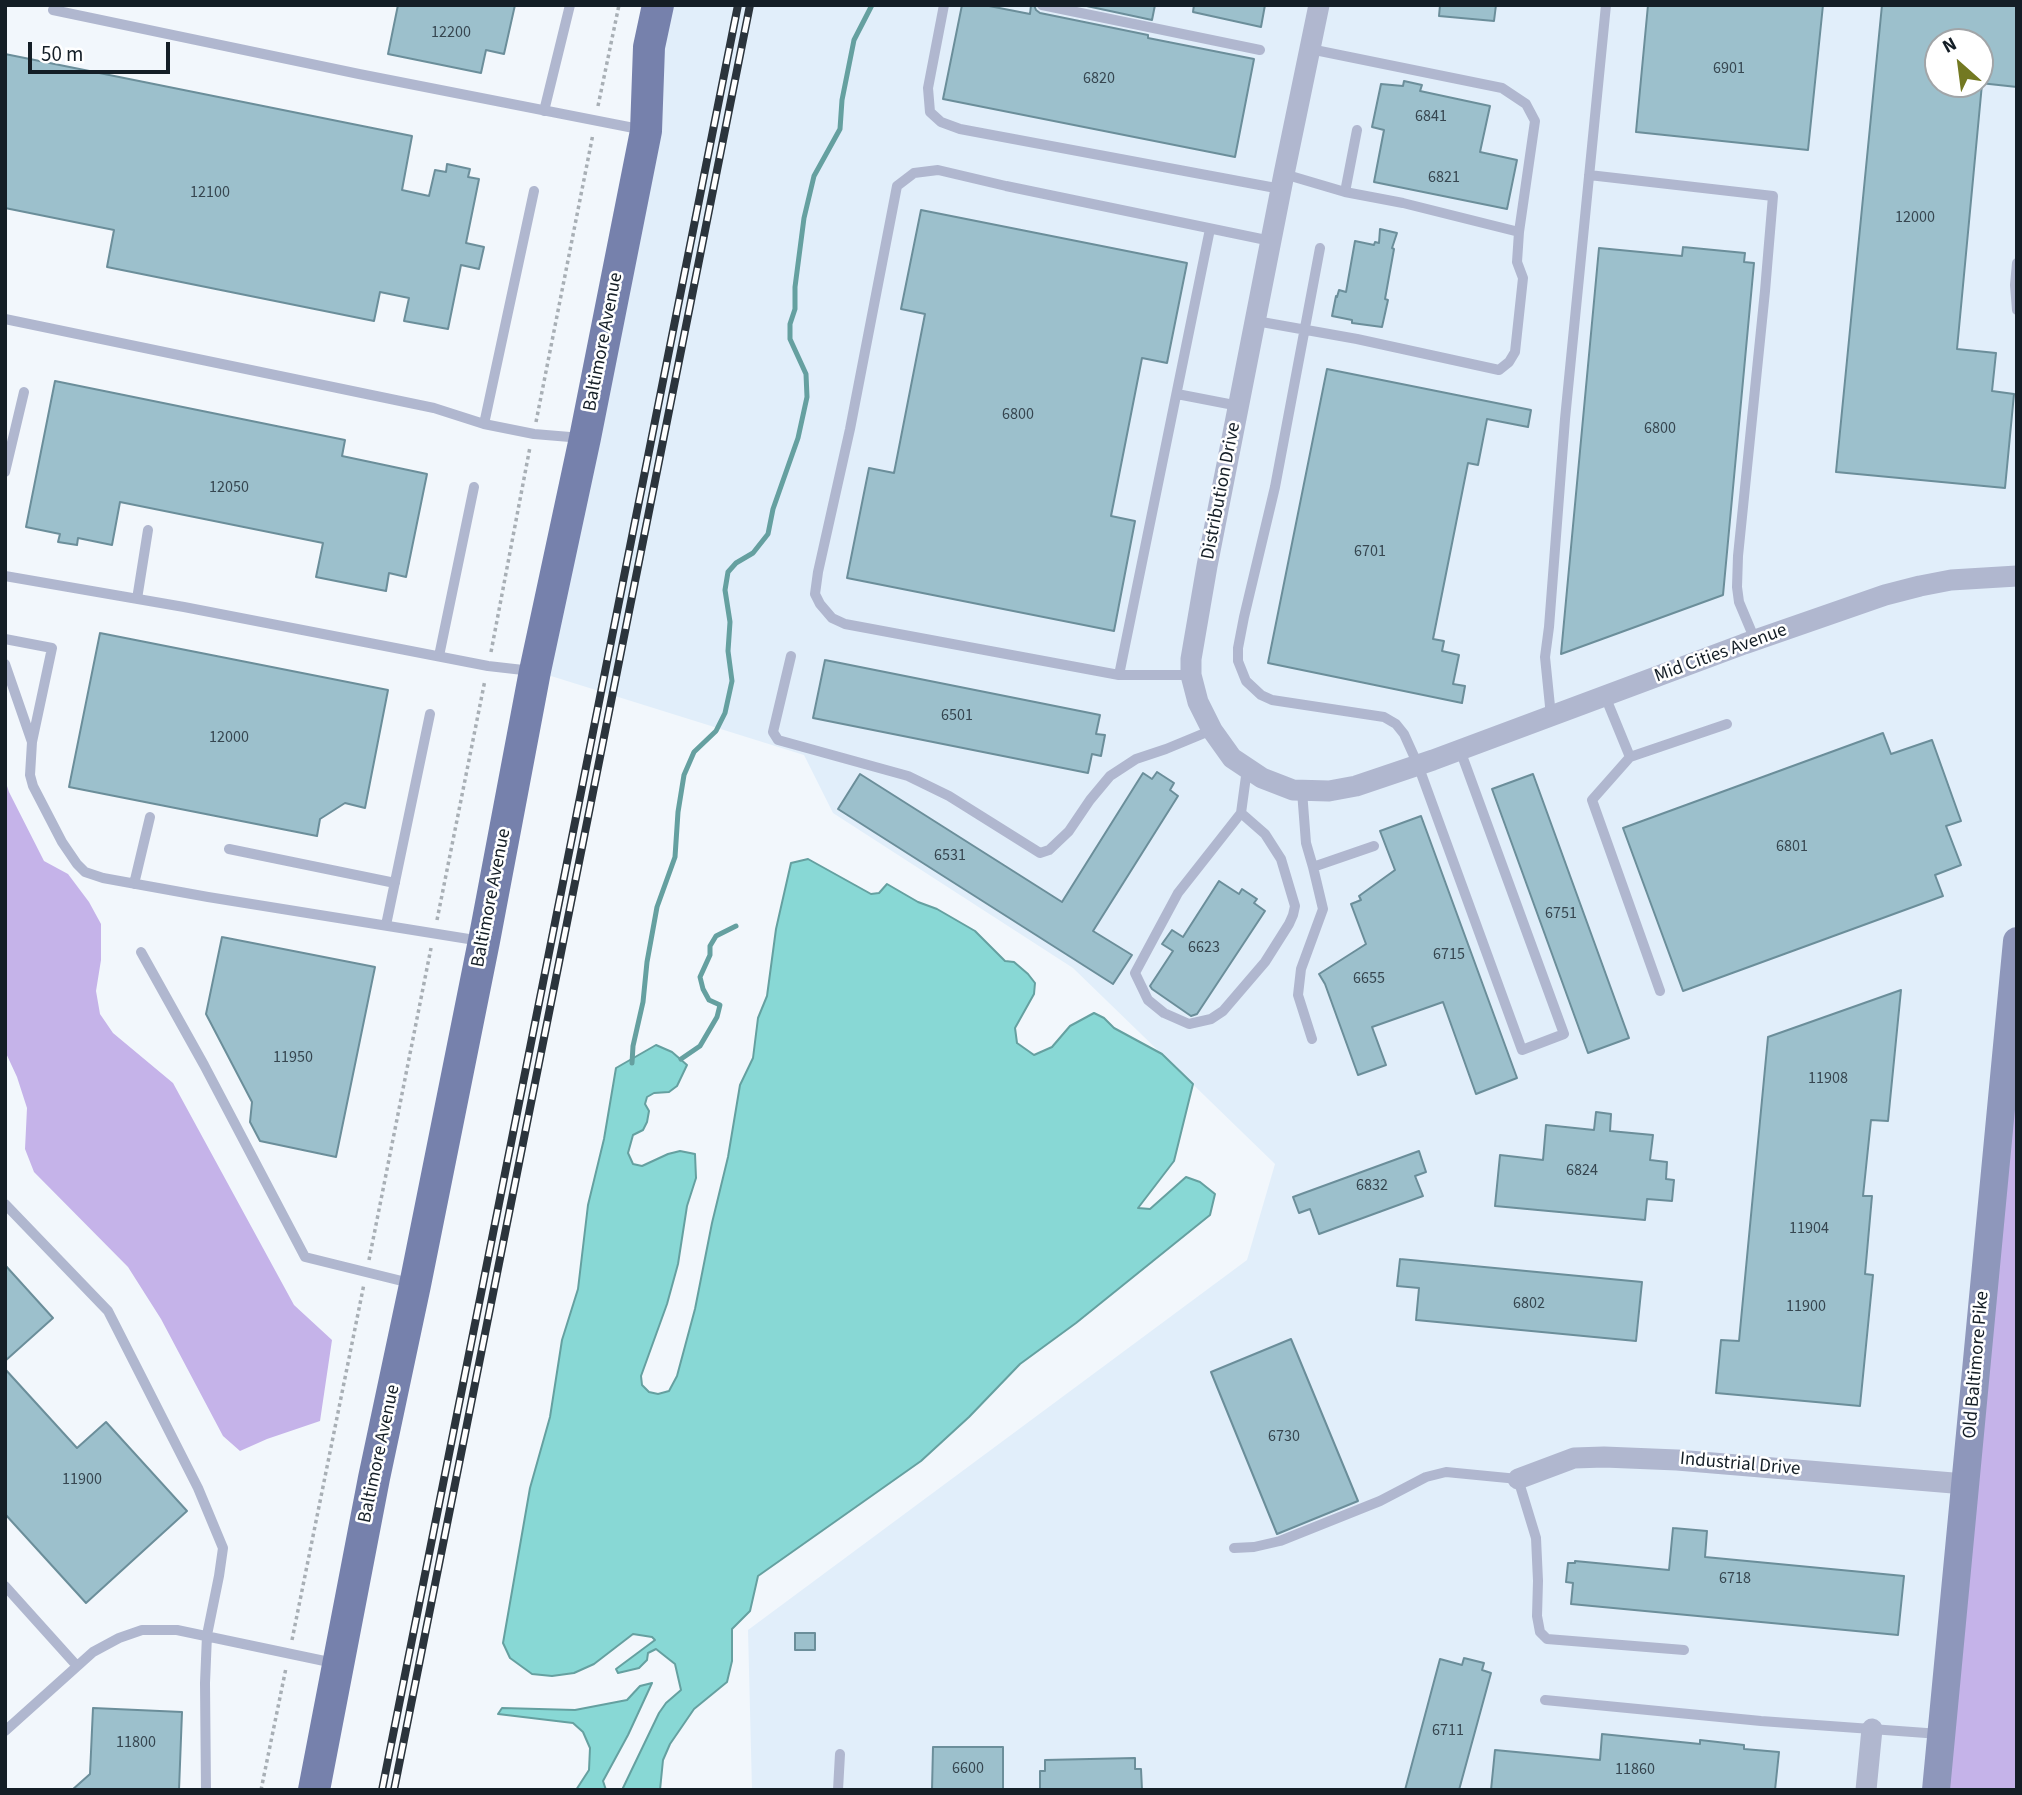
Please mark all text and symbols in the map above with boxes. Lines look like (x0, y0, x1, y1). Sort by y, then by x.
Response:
house number: 12200 (431, 23, 471, 43)
scale bar (32, 28, 173, 72)
north arrow (1924, 28, 1994, 98)
text: N (1938, 31, 1962, 61)
text: 50 m (41, 39, 83, 69)
house number: 6901 (1713, 59, 1745, 79)
house number: 6820 (1083, 69, 1115, 89)
house number: 6841 (1415, 107, 1447, 127)
house number: 6821 (1428, 168, 1460, 188)
house number: 12100 (190, 183, 230, 203)
house number: 12000 (1895, 208, 1935, 228)
street label: Baltimore Avenue (579, 271, 629, 413)
house number: 6800 (1002, 405, 1034, 425)
house number: 6800 (1644, 419, 1676, 439)
street label: Distribution Drive (1198, 420, 1246, 562)
house number: 12050 (209, 478, 249, 498)
house number: 6701 (1354, 542, 1386, 562)
street label: Mid Cities Avenue (1652, 619, 1790, 689)
house number: 6501 (941, 706, 973, 726)
house number: 12000 (209, 728, 249, 748)
street label: Baltimore Avenue (467, 827, 517, 969)
house number: 6801 (1776, 837, 1808, 857)
house number: 6531 (934, 846, 966, 866)
house number: 6751 (1545, 904, 1577, 924)
house number: 6623 (1188, 938, 1220, 958)
house number: 6715 (1433, 945, 1465, 965)
house number: 6655 (1353, 969, 1385, 989)
house number: 11950 (273, 1048, 313, 1068)
house number: 11908 (1808, 1069, 1848, 1089)
house number: 6824 (1566, 1161, 1598, 1181)
house number: 6832 (1356, 1176, 1388, 1196)
house number: 11904 (1789, 1219, 1829, 1239)
street label: Old Baltimore Pike (1959, 1290, 1995, 1440)
house number: 6802 (1513, 1294, 1545, 1314)
house number: 11900 (1786, 1297, 1826, 1317)
street label: Baltimore Avenue (354, 1383, 406, 1525)
house number: 6730 (1268, 1427, 1300, 1447)
street label: Industrial Drive (1679, 1448, 1801, 1482)
house number: 11900 (62, 1470, 102, 1490)
house number: 6718 (1719, 1569, 1751, 1589)
house number: 6711 (1432, 1721, 1464, 1741)
house number: 11800 (116, 1733, 156, 1753)
house number: 6600 (952, 1759, 984, 1779)
house number: 11860 (1615, 1760, 1655, 1780)

